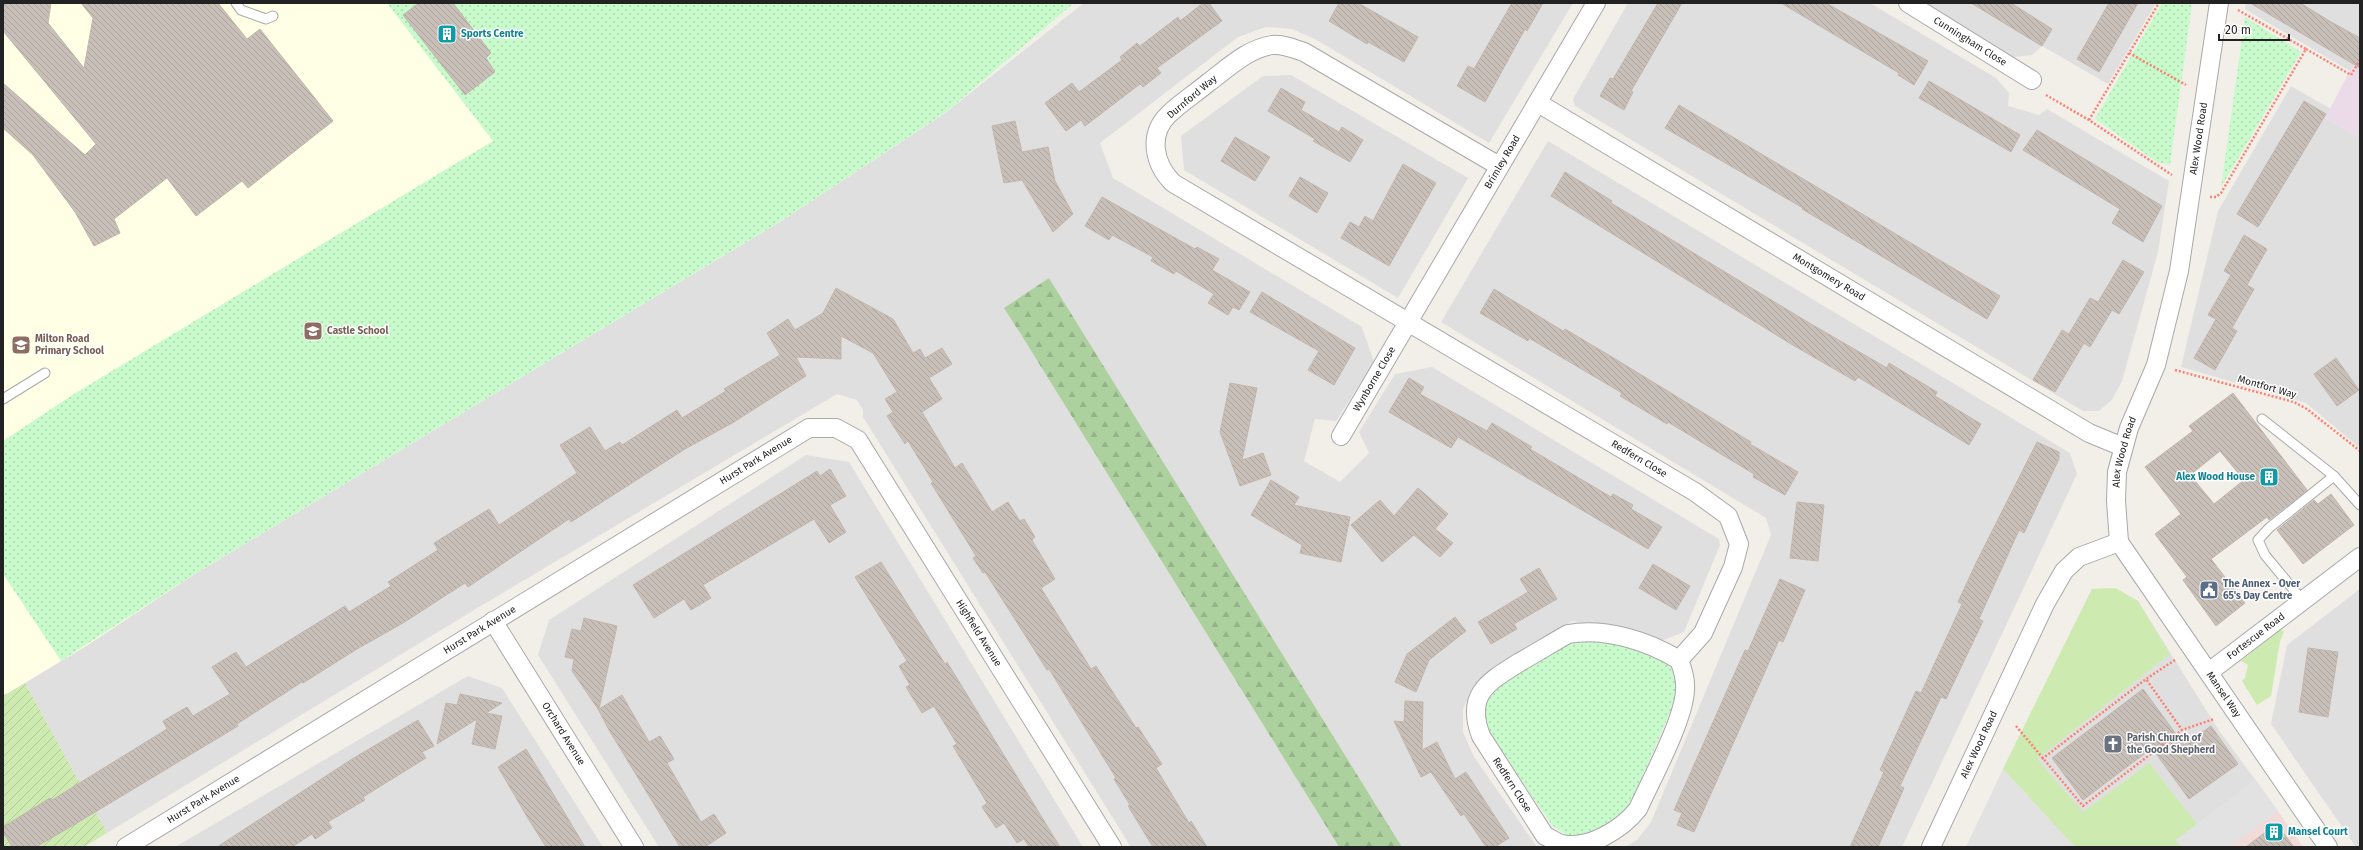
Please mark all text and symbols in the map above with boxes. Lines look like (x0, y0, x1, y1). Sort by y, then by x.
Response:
street label: Cunningham Close (1931, 14, 2009, 69)
scale bar (2219, 16, 2289, 42)
building icon: Sports Centre (436, 23, 458, 45)
text: 20 m (2225, 23, 2251, 37)
place label: Sports Centre (461, 28, 524, 40)
street label: Durnford Way (1165, 73, 1219, 121)
street label: Alex Wood Road (2187, 101, 2210, 176)
street label: Brimley Road (1482, 133, 1523, 191)
street label: Montgomery Road (1790, 251, 1867, 304)
school or university icon: Castle School (302, 320, 324, 342)
place label: Castle School (327, 325, 388, 337)
place label: Milton Road Primary School (35, 333, 104, 357)
school or university icon: Milton Road Primary School (10, 334, 32, 356)
street label: Wynborne Close (1351, 345, 1398, 414)
street label: Montfort Way (2236, 373, 2298, 401)
street label: Alex Wood Road (2110, 415, 2139, 488)
street label: Hurst Park Avenue (717, 434, 794, 487)
street label: Redfern Close (1609, 438, 1669, 480)
building icon: Alex Wood House (2258, 466, 2280, 488)
place label: Alex Wood House (2175, 471, 2255, 483)
place label: The Annex - Over 65's Day Centre (2223, 578, 2301, 602)
public building icon: The Annex - Over 65's Day Centre (2198, 579, 2220, 601)
street label: Highfield Avenue (953, 597, 1004, 669)
street label: Hurst Park Avenue (441, 603, 518, 657)
street label: Fortescue Road (2225, 610, 2287, 662)
street label: Mansel Way (2204, 669, 2244, 720)
street label: Orchard Avenue (539, 700, 588, 768)
street label: Alex Wood Road (1958, 709, 2000, 780)
place label: Parish Church of the Good Shepherd (2127, 732, 2215, 756)
church icon: Parish Church of the Good Shepherd (2102, 733, 2124, 755)
street label: Redfern Close (1490, 755, 1534, 815)
street label: Hurst Park Avenue (165, 773, 242, 826)
building icon: Mansel Court (2263, 821, 2285, 843)
place label: Mansel Court (2288, 826, 2348, 838)

